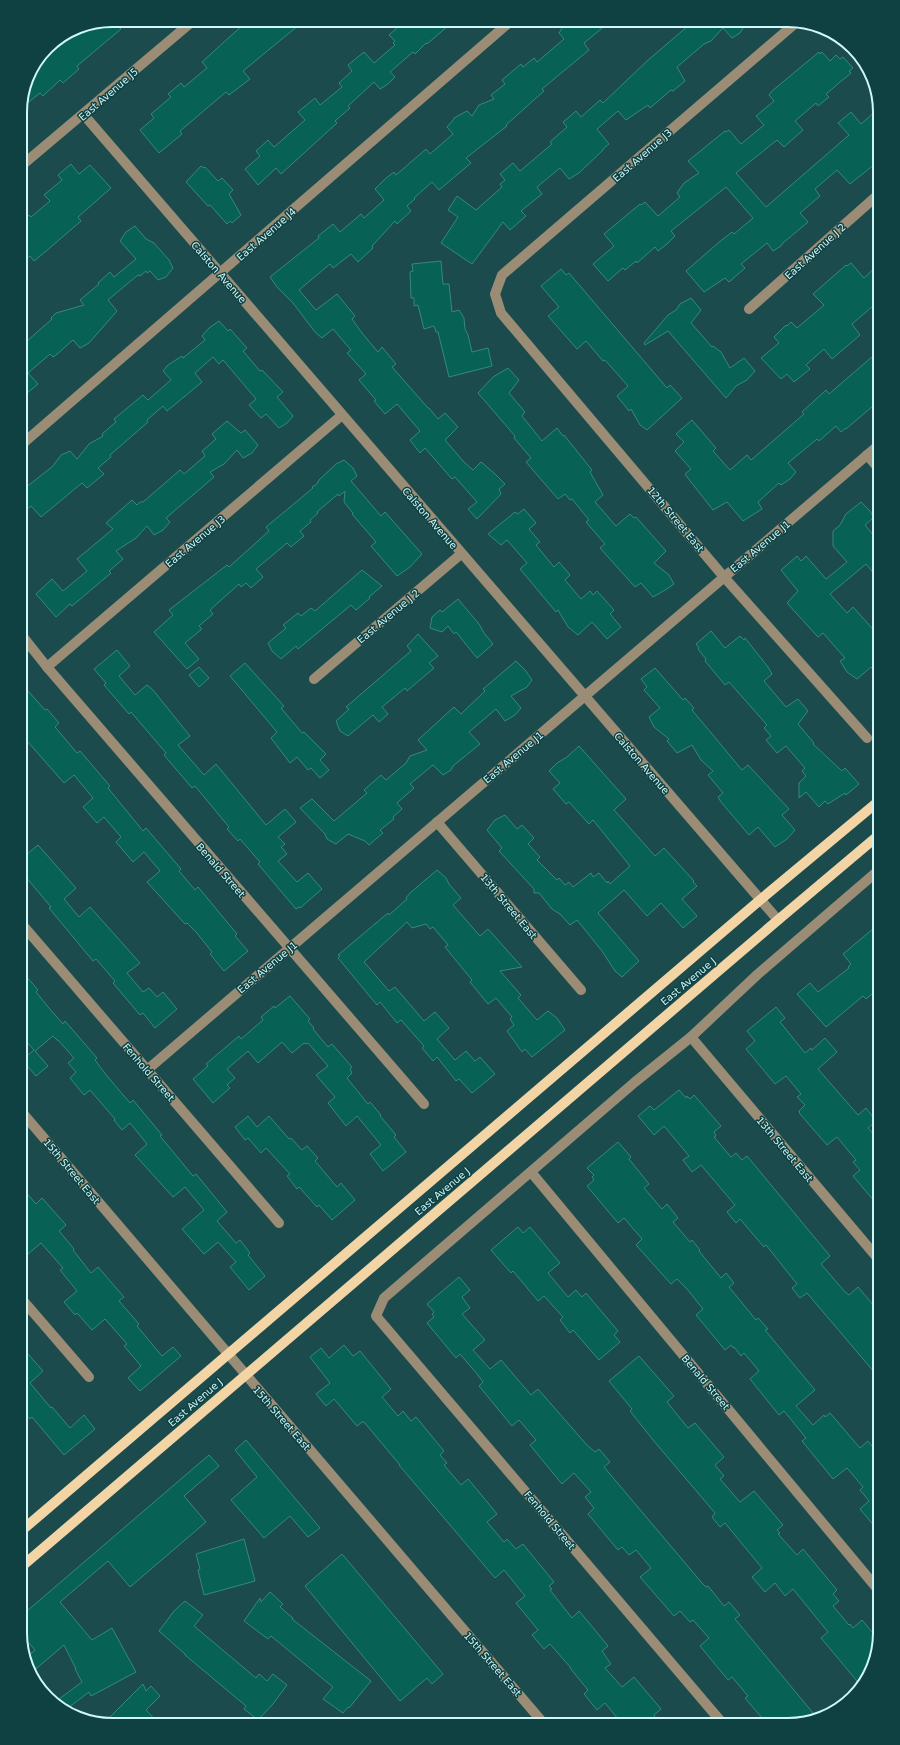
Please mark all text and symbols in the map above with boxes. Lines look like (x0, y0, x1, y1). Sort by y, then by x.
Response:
street label: East Avenue J5 (77, 66, 140, 123)
street label: East Avenue J3 (611, 127, 674, 184)
street label: East Avenue J4 (235, 206, 298, 263)
street label: East Avenue J 2 (783, 221, 848, 281)
street label: Calston Avenue (189, 239, 248, 305)
street label: Calston Avenue (400, 485, 459, 551)
street label: 12th Street East (645, 485, 706, 554)
street label: East Avenue J3 (163, 513, 227, 570)
street label: East Avenue J1 (728, 518, 792, 575)
street label: East Avenue J 2 (355, 587, 422, 646)
street label: East Avenue J1 (481, 729, 545, 786)
street label: Calston Avenue (612, 730, 671, 796)
street label: Benald Street (194, 841, 247, 900)
street label: 13th Street East (478, 872, 539, 941)
street label: East Avenue J1 (235, 939, 299, 996)
street label: East Avenue J (659, 955, 718, 1007)
street label: Fenhold Street (121, 1041, 177, 1103)
street label: 13th Street East (754, 1115, 815, 1184)
street label: 15th Street East (41, 1137, 102, 1206)
street label: East Avenue J (413, 1165, 472, 1217)
street label: Benald Street (679, 1353, 732, 1412)
street label: East Avenue J (166, 1376, 225, 1429)
street label: 15th Street East (251, 1384, 312, 1453)
street label: Fenhold Street (522, 1489, 577, 1552)
street label: 15th Street East (462, 1630, 523, 1699)

